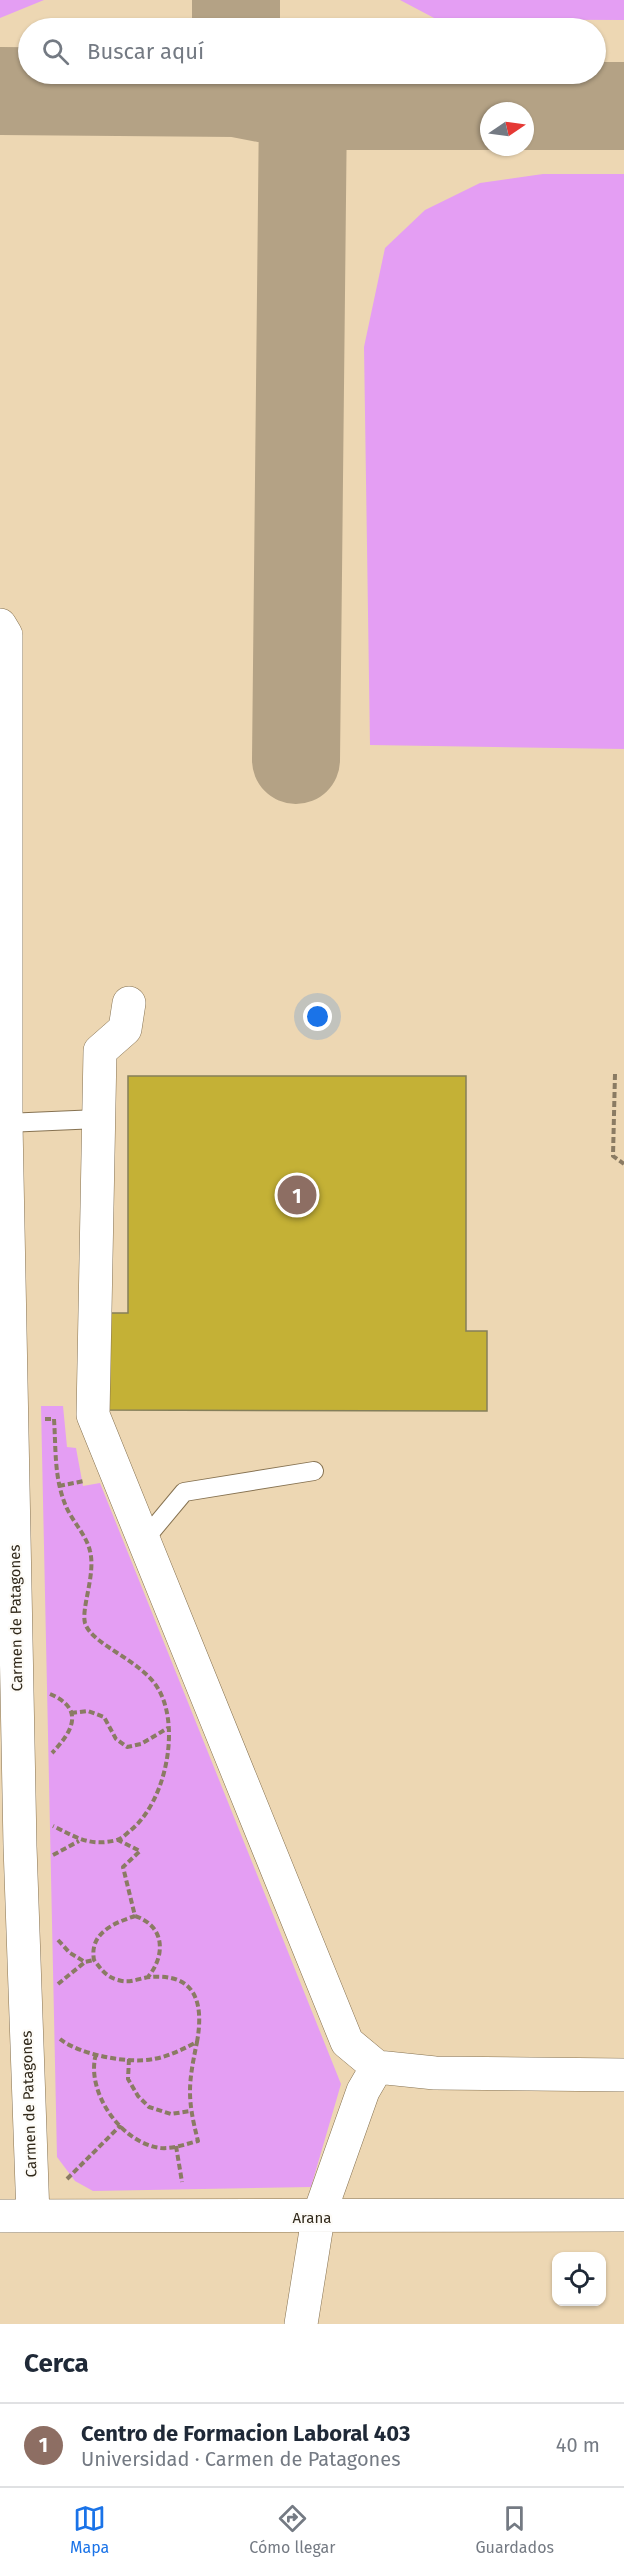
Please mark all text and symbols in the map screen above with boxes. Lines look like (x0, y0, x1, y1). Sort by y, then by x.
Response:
search box (18, 18, 606, 84)
icon: search (39, 35, 72, 68)
text: Buscar aquí (87, 38, 204, 65)
north arrow (480, 102, 534, 156)
your location (303, 1002, 332, 1031)
pin: 1 (278, 1172, 316, 1218)
street label: Carmen de Patagones (6, 1544, 26, 1692)
street label: Carmen de Patagones (17, 2030, 41, 2178)
street label: Arana (293, 2209, 331, 2227)
map controls (552, 2252, 606, 2306)
button: locate (552, 2252, 606, 2306)
text: Cerca (24, 2348, 89, 2379)
text: Centro de Formacion Laboral 403 (81, 2420, 410, 2447)
text: 1 (39, 2433, 48, 2457)
text: 40 m (556, 2433, 600, 2457)
text: Universidad · Carmen de Patagones (81, 2447, 401, 2471)
tab: Mapa (70, 2502, 109, 2557)
tab: Cómo llegar (249, 2502, 335, 2557)
tab: Guardados (475, 2502, 554, 2557)

